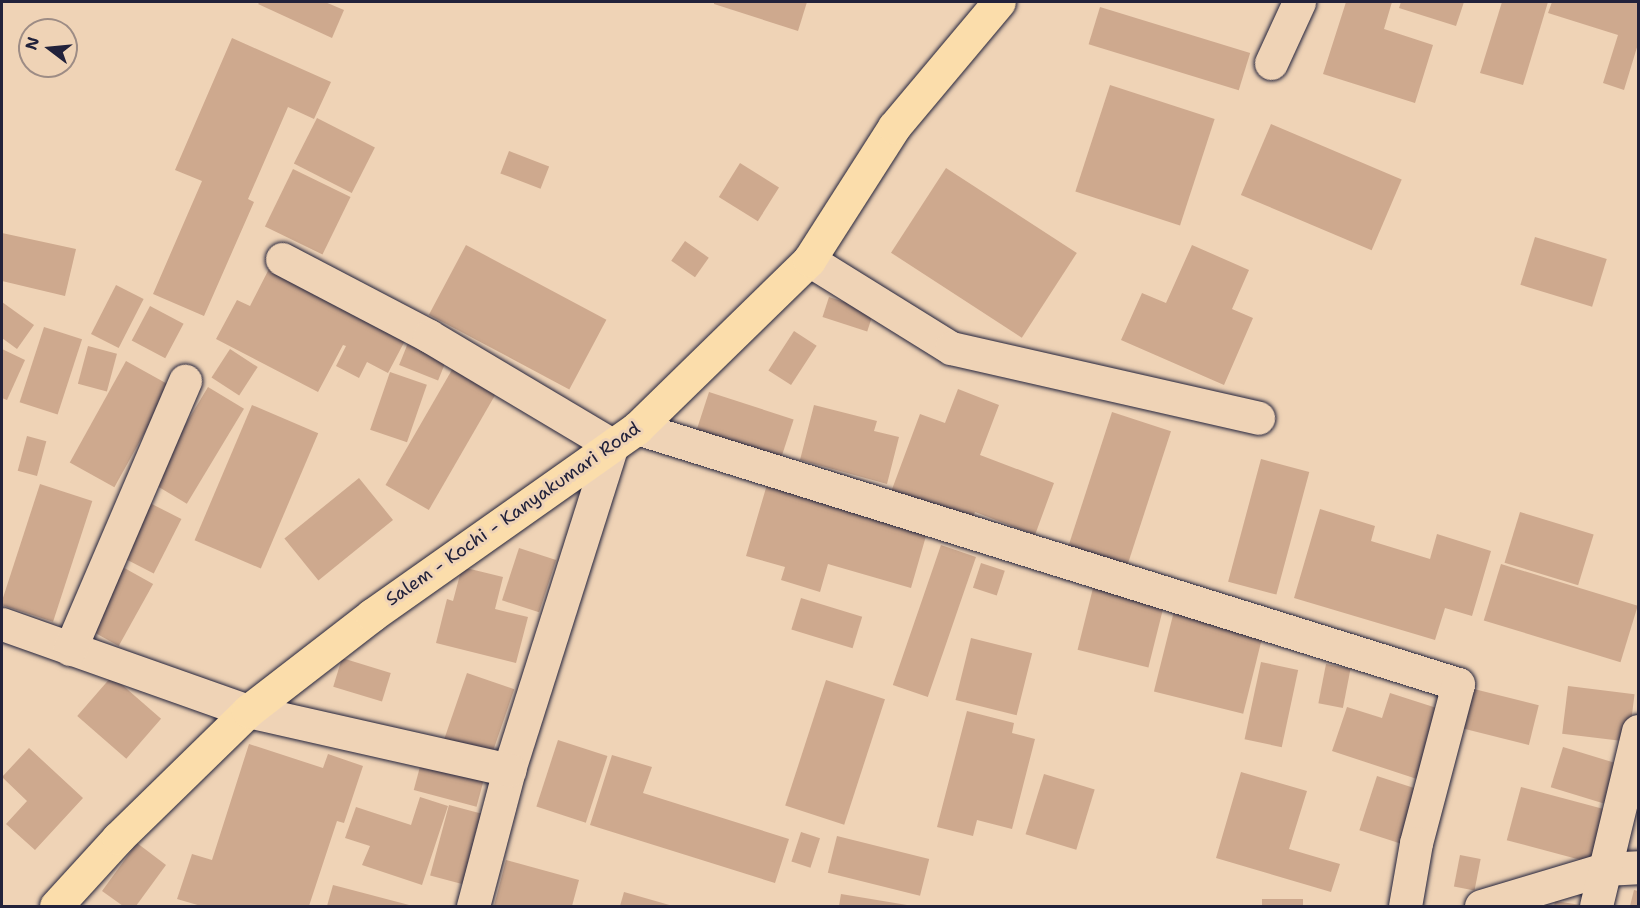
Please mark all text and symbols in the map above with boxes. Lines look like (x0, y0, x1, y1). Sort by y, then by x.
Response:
north arrow (18, 18, 78, 78)
text: N (20, 34, 44, 52)
street label: Salem - Kochi - Kanyakumari Road (382, 417, 644, 611)

